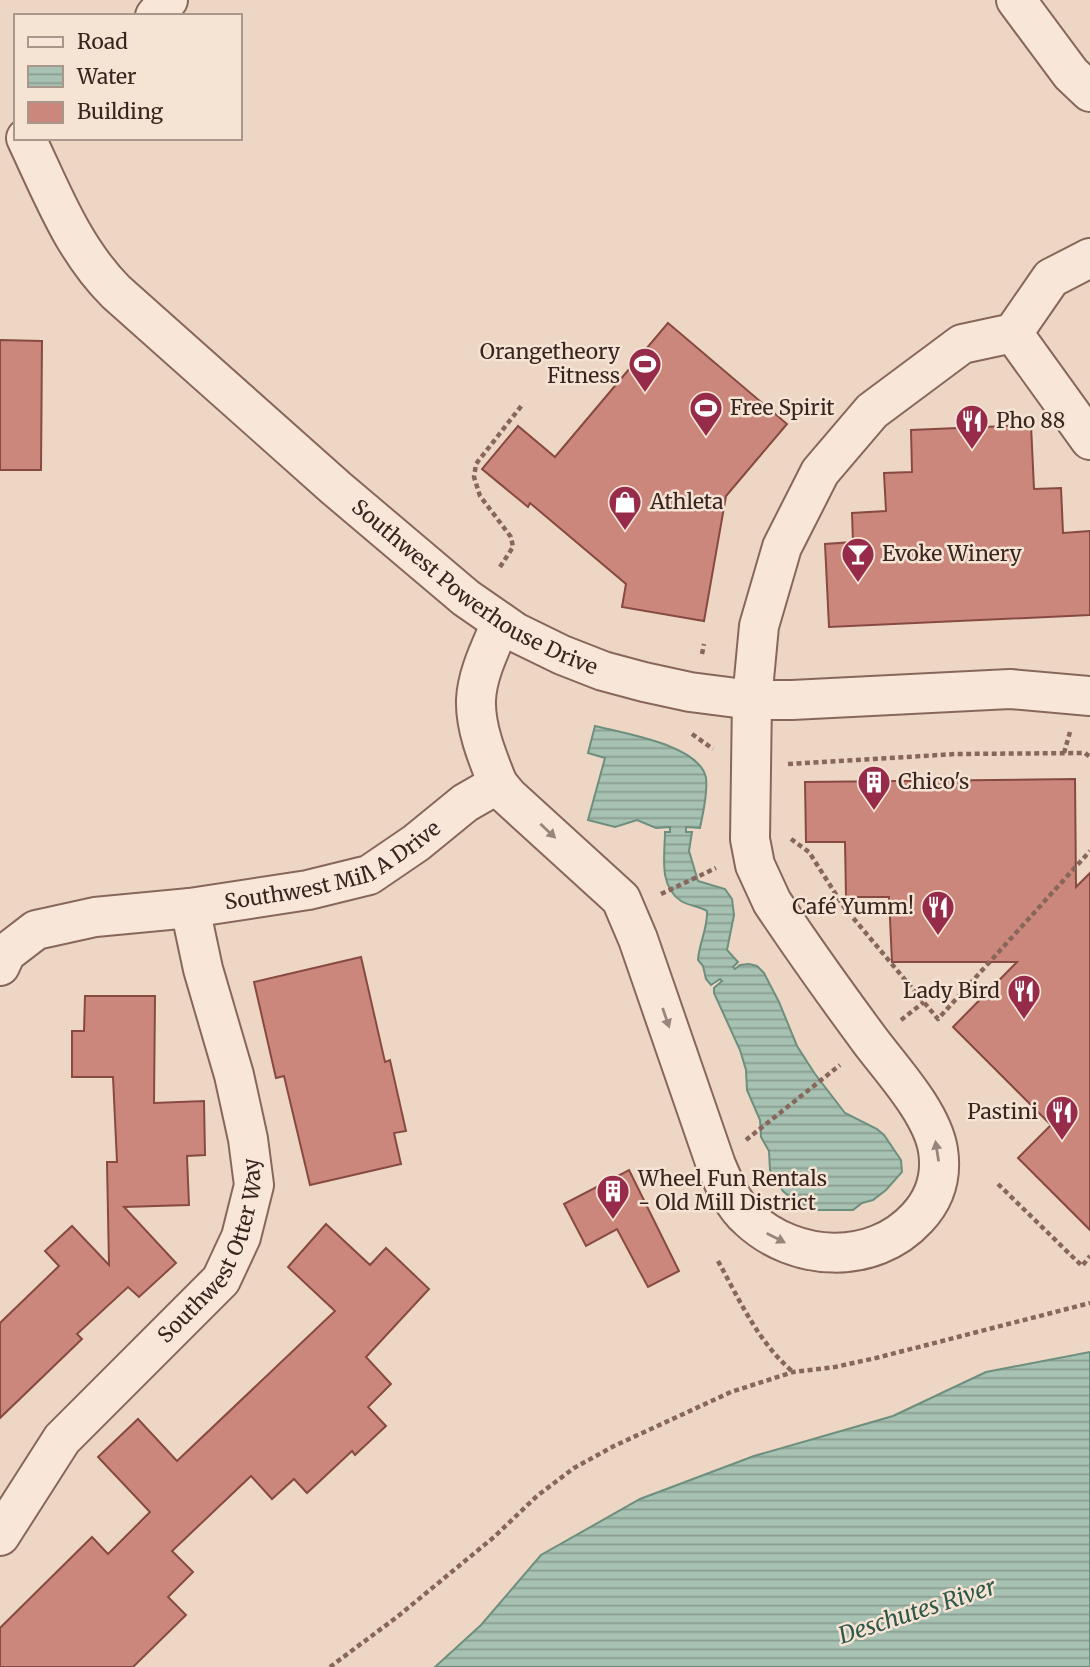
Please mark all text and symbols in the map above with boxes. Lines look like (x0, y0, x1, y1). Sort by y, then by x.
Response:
legend (14, 14, 242, 140)
text: Road (77, 28, 128, 55)
text: Water (76, 63, 136, 90)
text: Building (77, 98, 164, 125)
place label: Orangetheory Fitness (480, 338, 621, 389)
sports icon: Orangetheory Fitness (626, 345, 664, 394)
sports icon: Free Spirit (687, 389, 725, 438)
place label: Free Spirit (730, 394, 835, 421)
restaurant icon: Pho 88 (953, 402, 991, 451)
place label: Pho 88 (996, 407, 1065, 434)
shop icon: Athleta (606, 483, 644, 532)
place label: Athleta (649, 488, 723, 515)
street label: Southwest Powerhouse Drive (346, 493, 602, 681)
bar icon: Evoke Winery (839, 535, 877, 584)
place label: Evoke Winery (882, 540, 1023, 567)
building icon: Chico's (855, 763, 893, 812)
place label: Chico's (898, 768, 969, 795)
street label: Southwest Mill A Drive (223, 815, 446, 916)
one-way arrow (539, 823, 557, 839)
restaurant icon: Café Yumm! (919, 888, 957, 937)
place label: Café Yumm! (792, 893, 914, 920)
restaurant icon: Lady Bird (1005, 972, 1043, 1021)
place label: Lady Bird (903, 977, 1000, 1004)
one-way arrow (661, 1008, 672, 1029)
restaurant icon: Pastini (1043, 1093, 1081, 1142)
place label: Pastini (967, 1098, 1038, 1125)
one-way arrow (931, 1140, 942, 1162)
street label: Southwest Otter Way (152, 1156, 268, 1349)
place label: Wheel Fun Rentals - Old Mill District (637, 1165, 827, 1216)
building icon: Wheel Fun Rentals - Old Mill District (594, 1172, 632, 1221)
one-way arrow (766, 1232, 786, 1243)
water label: Deschutes River (834, 1571, 1000, 1650)

